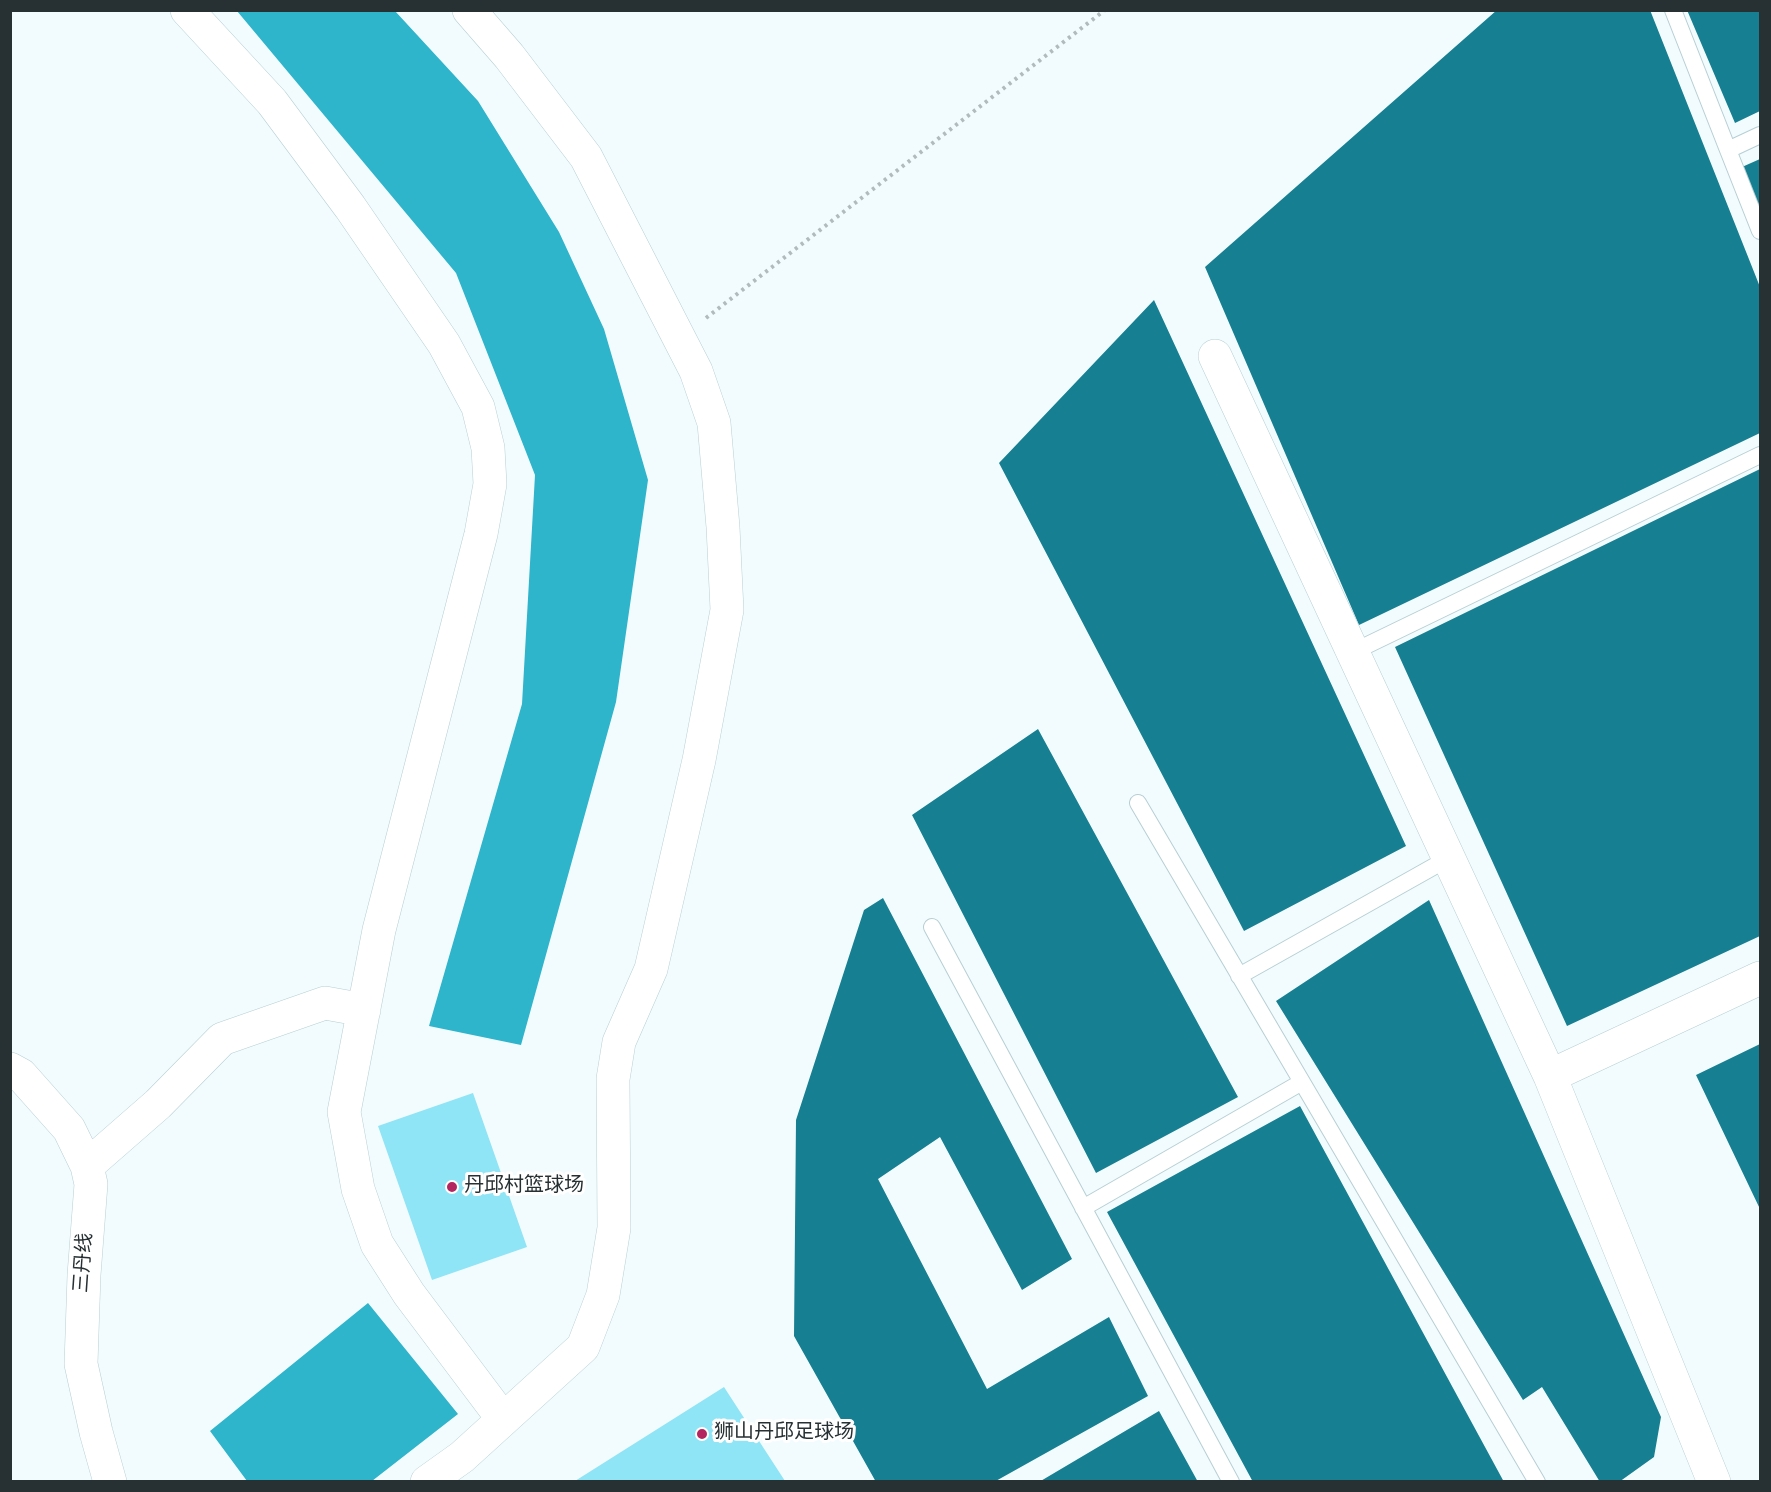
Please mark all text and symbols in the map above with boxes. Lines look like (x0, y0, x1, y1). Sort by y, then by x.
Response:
place label: 丹邱村篮球场 (464, 1175, 584, 1199)
marker: 丹邱村篮球场 (445, 1180, 459, 1194)
street label: 三丹线 (71, 1232, 99, 1294)
place label: 狮山丹邱足球场 (714, 1422, 854, 1446)
marker: 狮山丹邱足球场 (695, 1427, 709, 1441)

